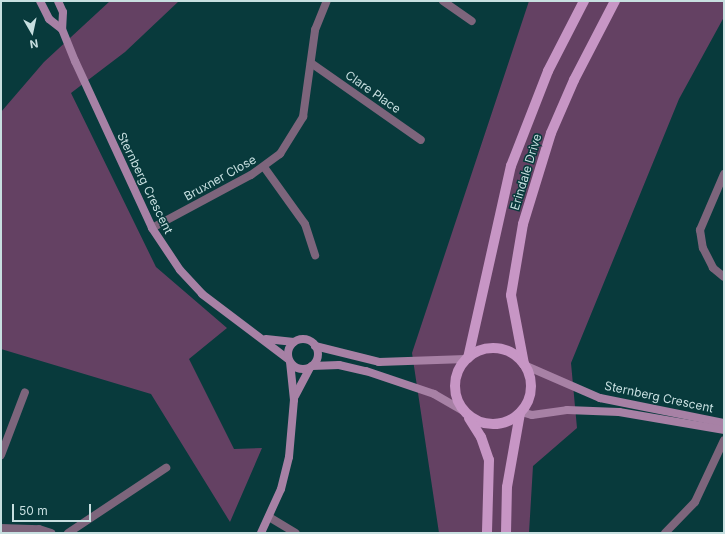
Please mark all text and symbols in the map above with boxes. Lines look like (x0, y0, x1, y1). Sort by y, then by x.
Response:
north arrow (12, 12, 52, 52)
text: N (29, 36, 39, 51)
street label: Clare Place (343, 68, 403, 116)
street label: Sternberg Crescent (114, 130, 176, 236)
street label: Erindale Drive (508, 132, 544, 212)
street label: Bruxner Close (181, 152, 259, 204)
street label: Sternberg Crescent (603, 378, 715, 416)
scale bar (14, 496, 93, 522)
text: 50 m (19, 503, 48, 518)

